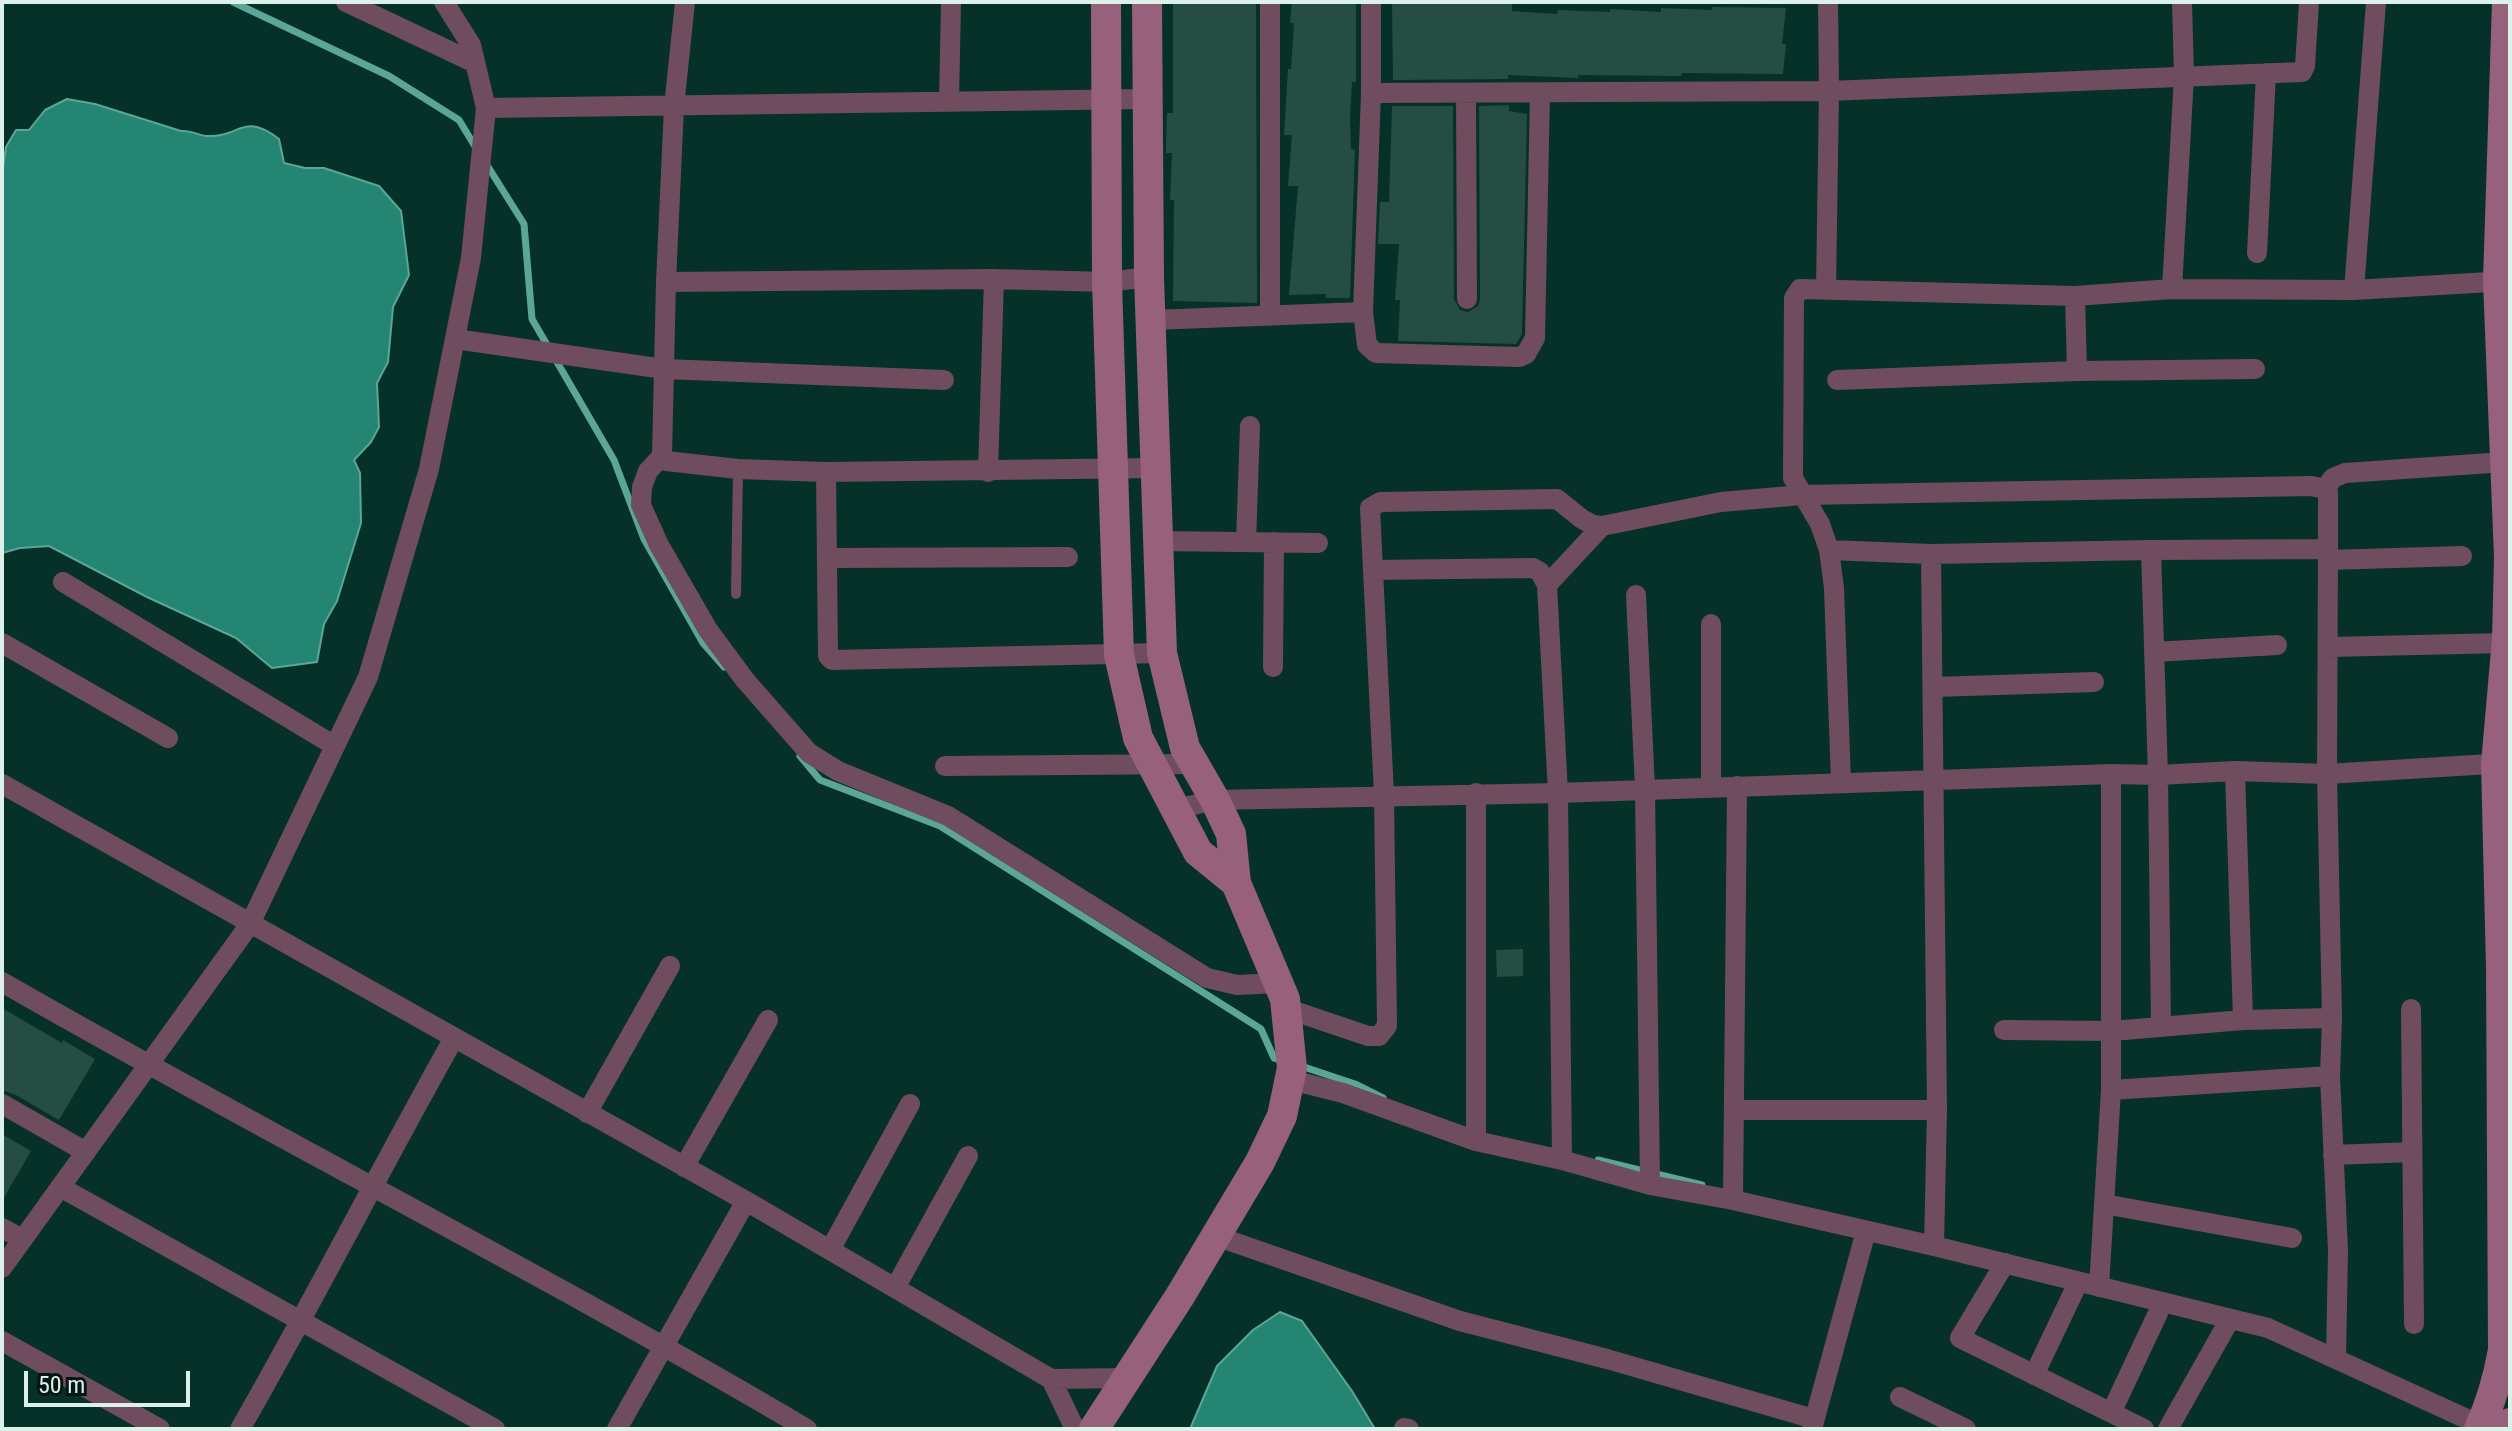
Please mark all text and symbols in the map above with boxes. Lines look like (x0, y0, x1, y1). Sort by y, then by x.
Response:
scale bar (28, 1355, 194, 1405)
text: 50 m (38, 1371, 85, 1399)

